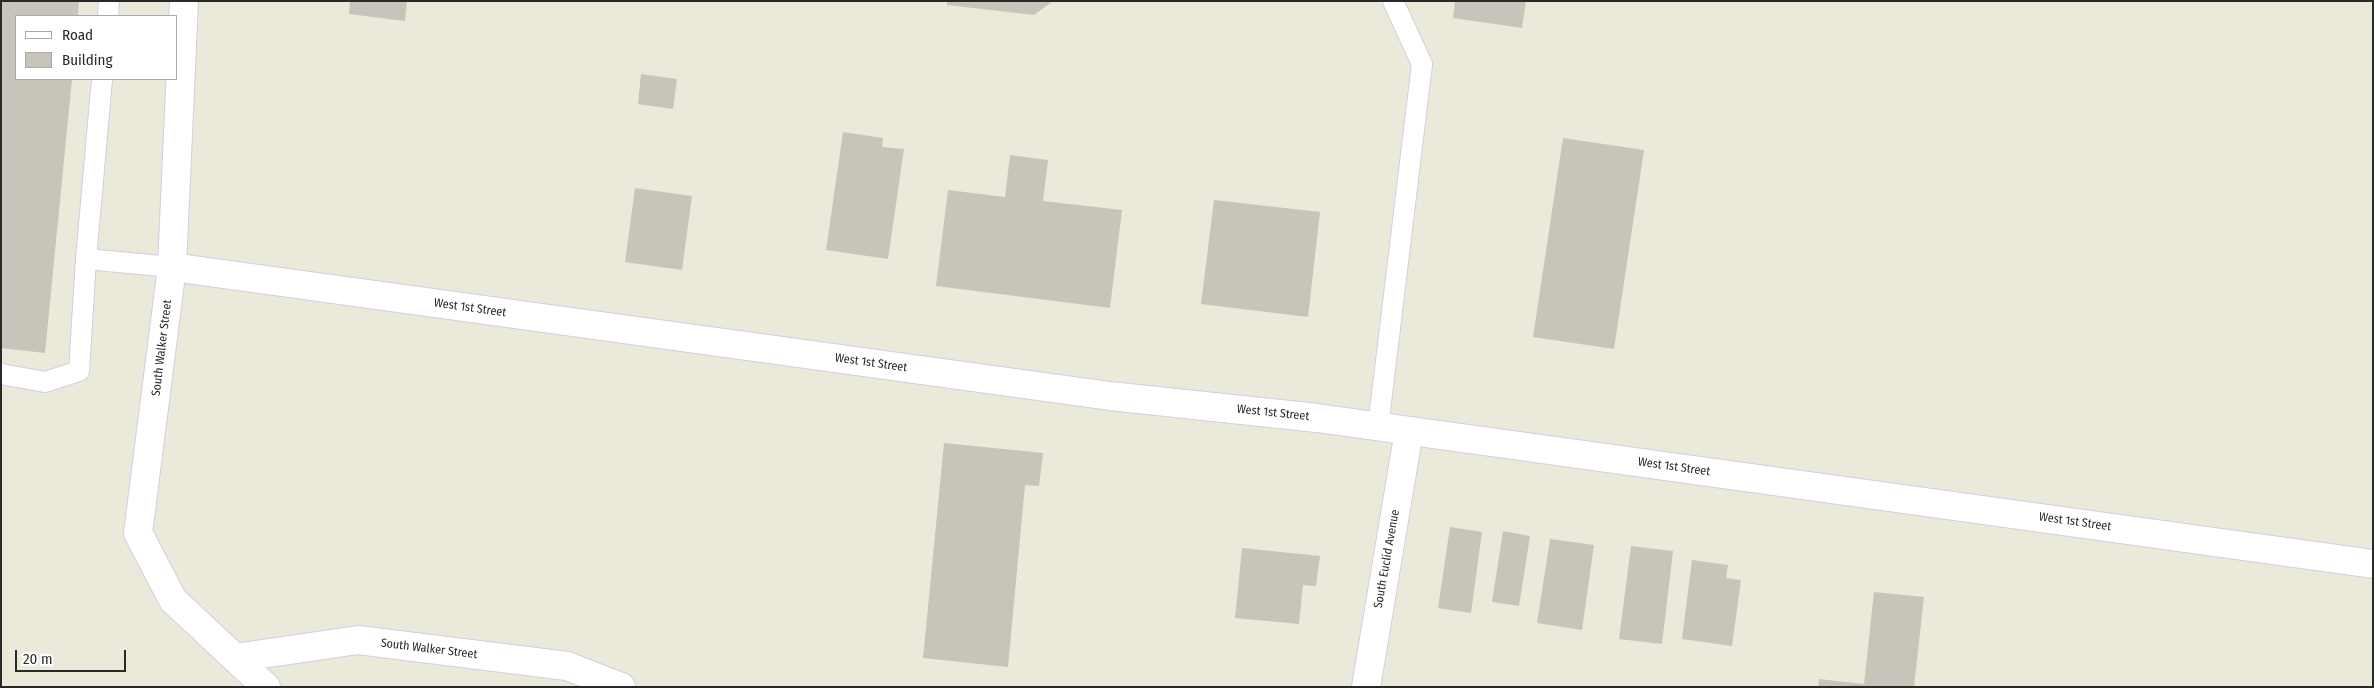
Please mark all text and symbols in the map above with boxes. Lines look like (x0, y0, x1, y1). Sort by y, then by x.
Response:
legend (15, 15, 178, 80)
text: Road (62, 26, 93, 44)
text: Building (62, 51, 113, 69)
street label: West 1st Street (433, 296, 507, 320)
street label: South Walker Street (149, 299, 175, 397)
street label: West 1st Street (834, 351, 908, 375)
street label: West 1st Street (1236, 402, 1310, 424)
street label: West 1st Street (1637, 455, 1711, 479)
street label: South Euclid Avenue (1371, 509, 1403, 609)
street label: West 1st Street (2038, 510, 2112, 534)
street label: South Walker Street (380, 636, 478, 662)
scale bar (18, 640, 129, 672)
text: 20 m (23, 650, 53, 668)

